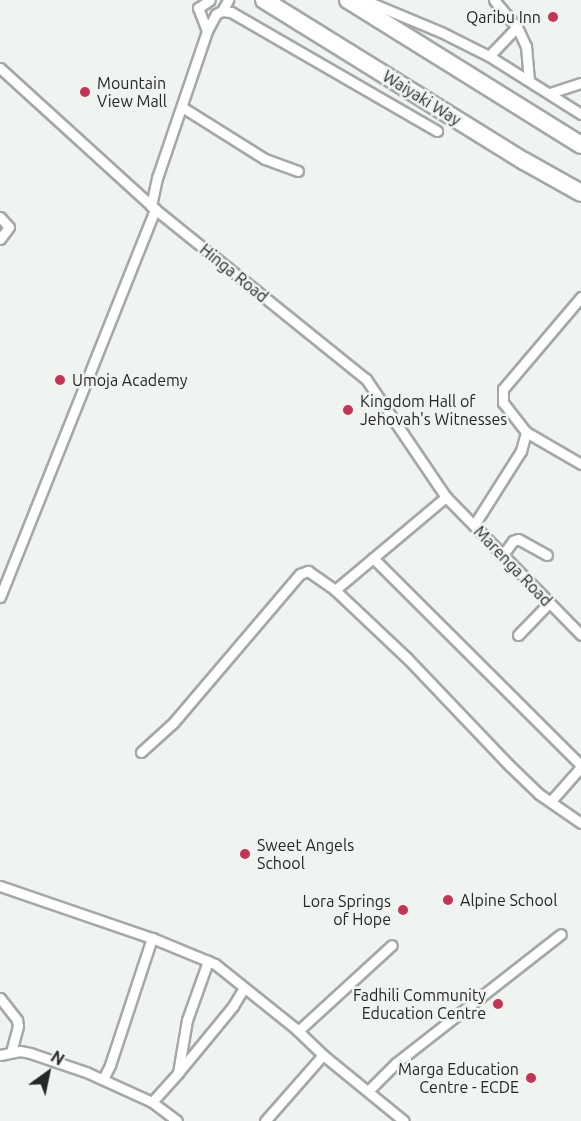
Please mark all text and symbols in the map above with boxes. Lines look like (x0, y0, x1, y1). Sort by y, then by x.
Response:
place label: Qaribu Inn (466, 7, 541, 27)
marker: Qaribu Inn (546, 10, 560, 24)
street label: Waiyaki Way (379, 66, 465, 130)
place label: Mountain View Mall (97, 73, 167, 111)
marker: Mountain View Mall (78, 85, 92, 99)
street label: Hinga Road (196, 240, 272, 306)
place label: Umoja Academy (72, 370, 188, 390)
marker: Umoja Academy (53, 373, 67, 387)
place label: Kingdom Hall of Jehovah's Witnesses (360, 391, 507, 429)
marker: Kingdom Hall of Jehovah's Witnesses (341, 403, 355, 417)
street label: Marenga Road (470, 522, 556, 610)
place label: Sweet Angels School (257, 835, 354, 873)
marker: Sweet Angels School (238, 847, 252, 861)
place label: Alpine School (460, 890, 557, 910)
place label: Lora Springs of Hope (303, 891, 391, 929)
marker: Alpine School (441, 893, 455, 907)
marker: Lora Springs of Hope (396, 903, 410, 917)
place label: Fadhili Community Education Centre (353, 985, 486, 1023)
marker: Fadhili Community Education Centre (491, 997, 505, 1011)
north arrow (18, 1043, 78, 1103)
text: N (48, 1047, 68, 1069)
place label: Marga Education Centre - ECDE (398, 1059, 519, 1097)
marker: Marga Education Centre - ECDE (524, 1071, 538, 1085)

